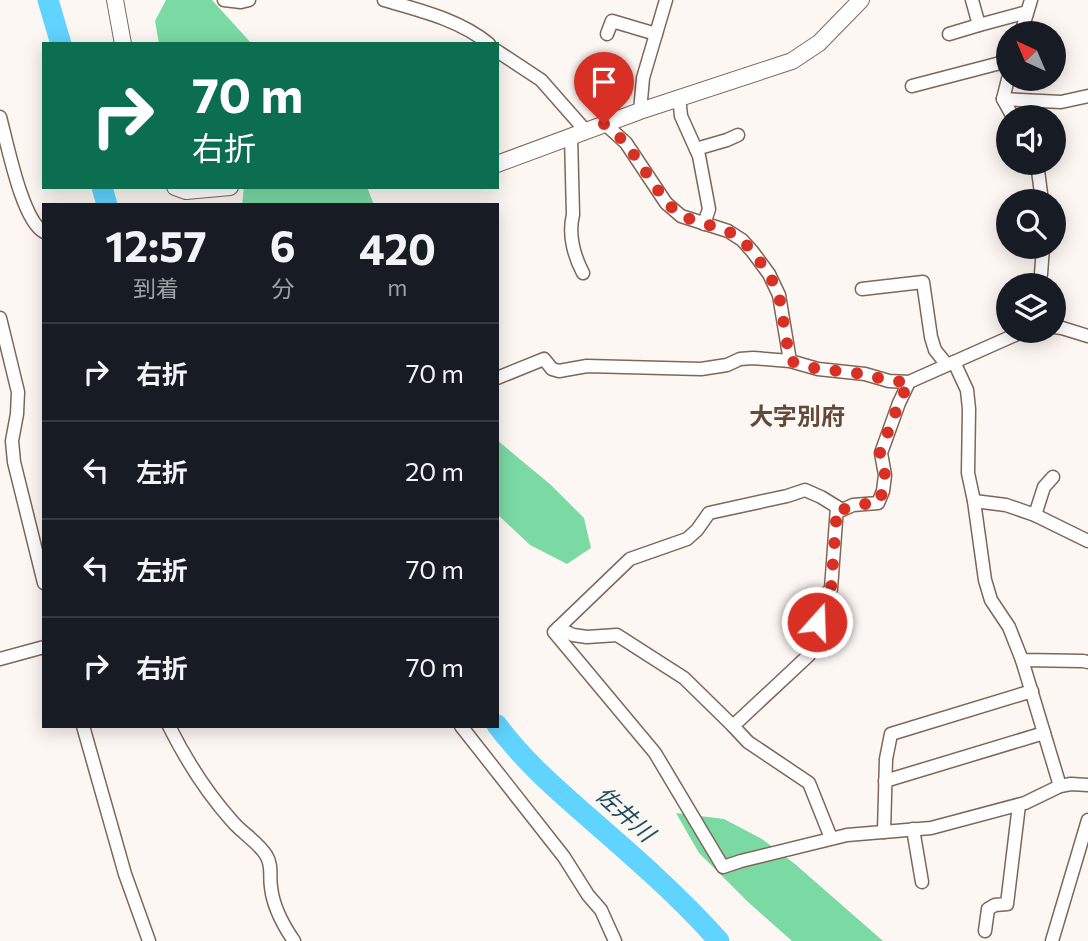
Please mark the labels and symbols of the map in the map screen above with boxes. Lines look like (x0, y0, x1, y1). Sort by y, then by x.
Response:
north arrow (996, 21, 1066, 91)
pin (574, 52, 634, 124)
district label: 大字別府 (749, 401, 845, 430)
position arrow (780, 585, 854, 659)
water label: 佐井川 (591, 780, 663, 849)

